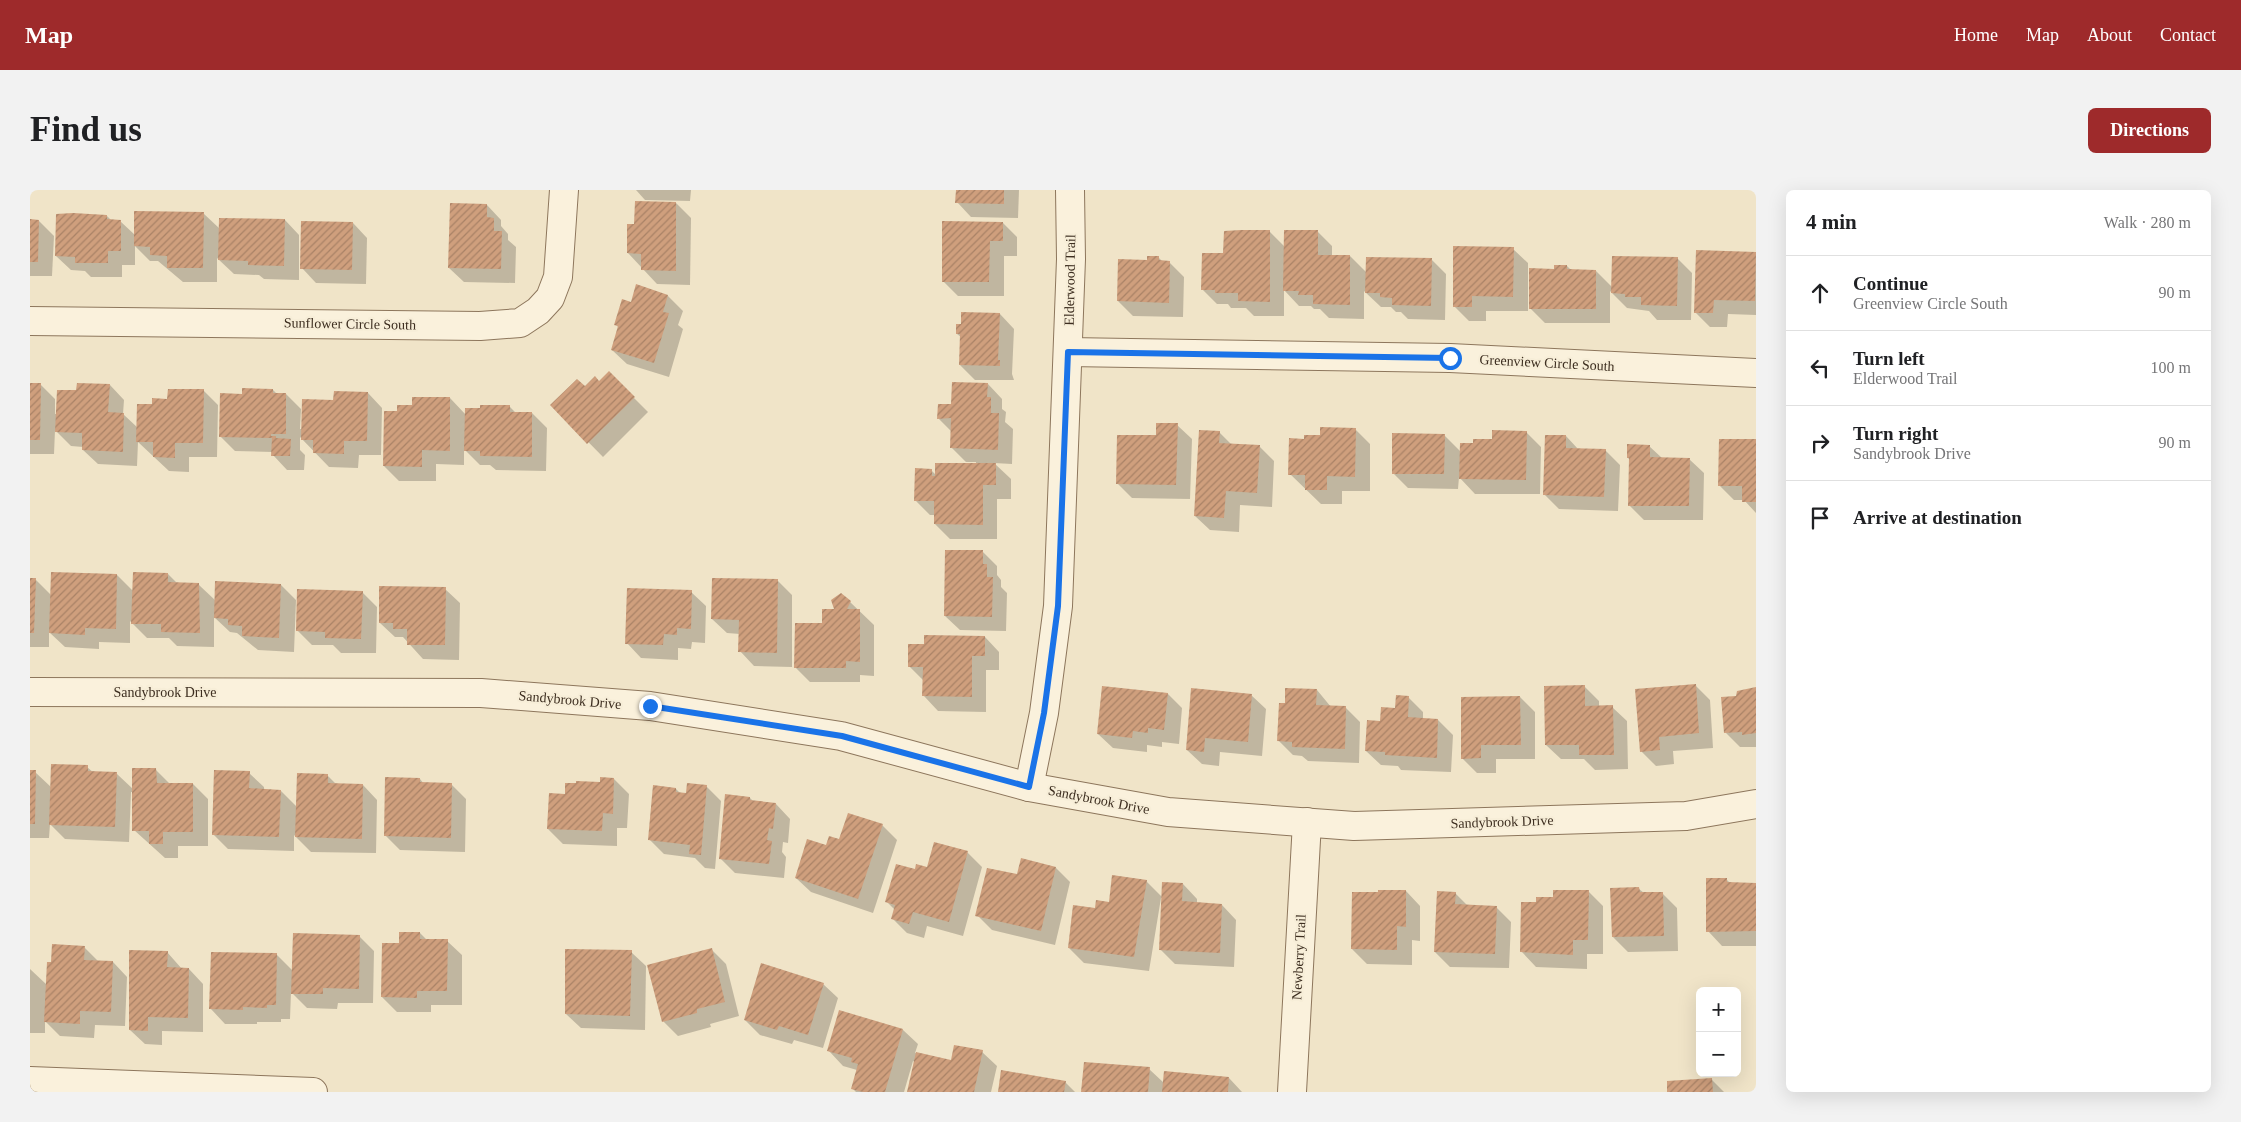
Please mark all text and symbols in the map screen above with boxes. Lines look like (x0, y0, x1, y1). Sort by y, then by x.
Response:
text: Map (25, 22, 73, 48)
text: Home (1954, 25, 1998, 45)
text: Map (2026, 25, 2059, 45)
text: About (2087, 25, 2132, 45)
text: Contact (2160, 25, 2216, 45)
button: Directions (2088, 108, 2211, 153)
text: Find us (30, 110, 142, 149)
text: 4 min (1806, 210, 1857, 234)
text: Walk · 280 m (2104, 214, 2191, 231)
street label: Elderwood Trail (1062, 234, 1078, 326)
text: Continue (1853, 273, 1928, 294)
icon: ahead (1806, 279, 1834, 307)
text: 90 m (2159, 284, 2191, 301)
text: Greenview Circle South (1853, 295, 2008, 312)
street label: Sunflower Circle South (284, 315, 416, 333)
route start (1439, 347, 1462, 370)
text: Turn left (1853, 348, 1925, 369)
street label: Greenview Circle South (1479, 352, 1615, 374)
icon: left (1806, 354, 1834, 382)
text: 100 m (2151, 359, 2191, 376)
text: Elderwood Trail (1853, 370, 1957, 387)
text: Turn right (1853, 423, 1938, 444)
icon: right (1806, 429, 1834, 457)
text: 90 m (2159, 434, 2191, 451)
text: Sandybrook Drive (1853, 445, 1971, 462)
icon: arrive (1806, 504, 1834, 532)
text: Arrive at destination (1853, 507, 2022, 528)
street label: Sandybrook Drive (113, 685, 217, 700)
street label: Sandybrook Drive (518, 688, 622, 712)
route end (639, 695, 662, 718)
street label: Sandybrook Drive (1047, 783, 1151, 817)
street label: Sandybrook Drive (1450, 813, 1554, 831)
street label: Newberry Trail (1289, 914, 1309, 1000)
map controls (1696, 987, 1741, 1077)
button: + (1696, 987, 1741, 1032)
button: − (1696, 1032, 1741, 1077)

